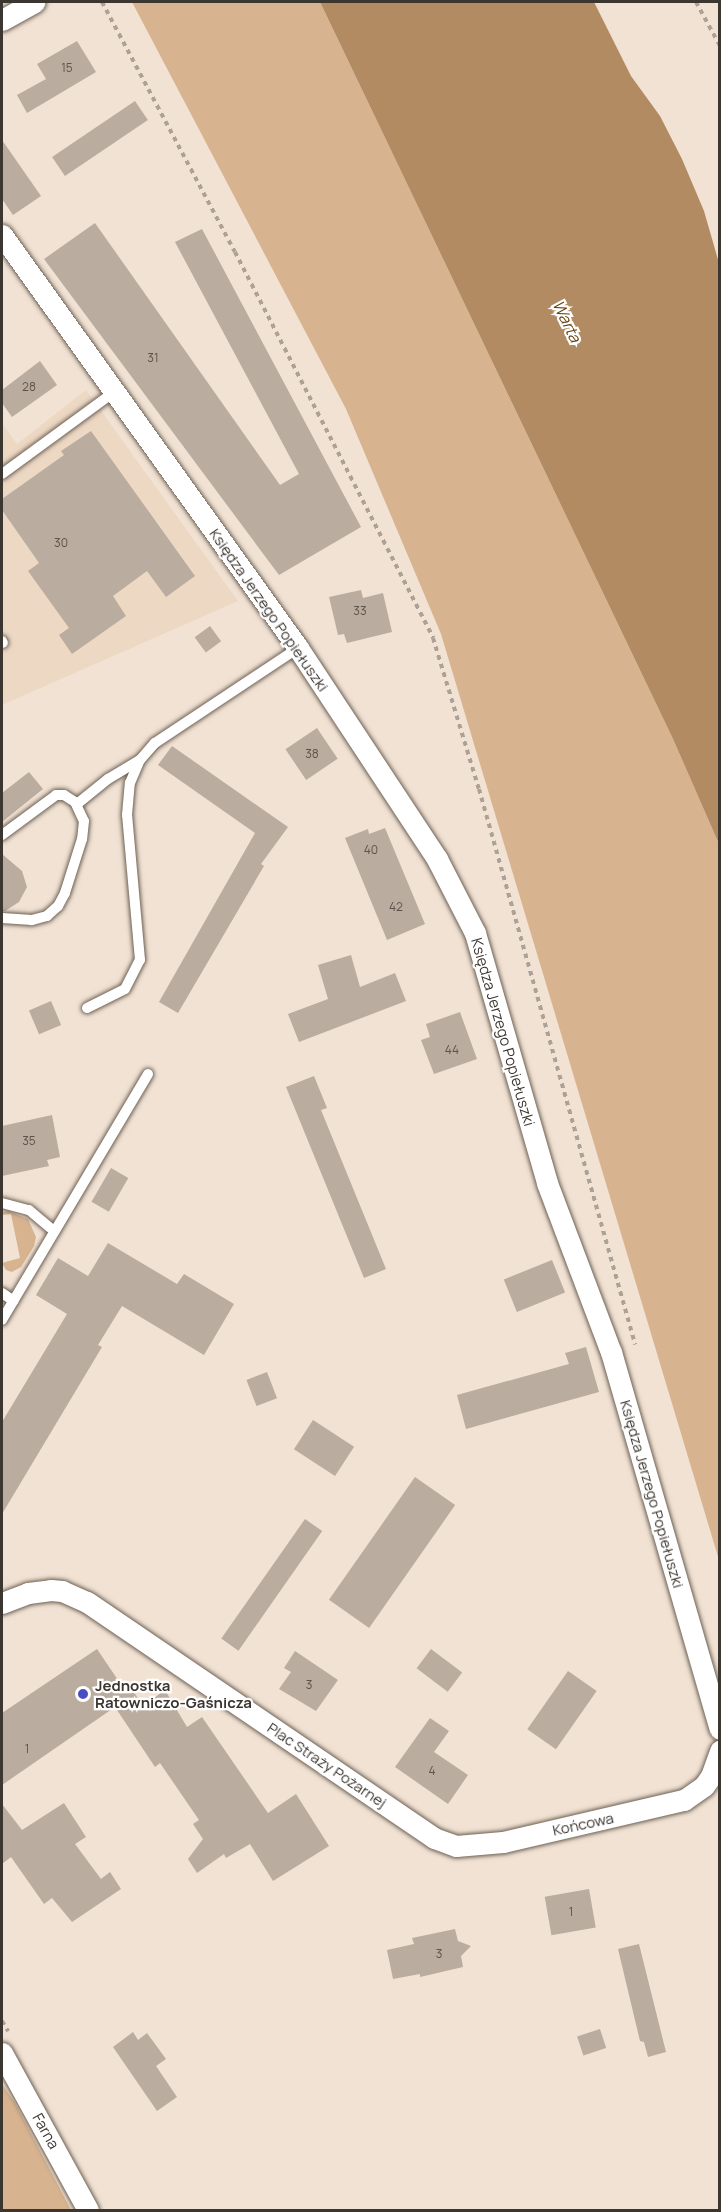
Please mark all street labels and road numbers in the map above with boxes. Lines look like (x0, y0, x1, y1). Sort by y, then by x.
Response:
street label: Księdza Jerzego Popiełuszki (206, 525, 332, 695)
street label: Księdza Jerzego Popiełuszki (468, 936, 538, 1128)
street label: Księdza Jerzego Popiełuszki (617, 1398, 687, 1590)
street label: Plac Straży Pożarnej (264, 1718, 390, 1812)
street label: Końcowa (551, 1809, 615, 1839)
street label: Farna (29, 2110, 63, 2152)

